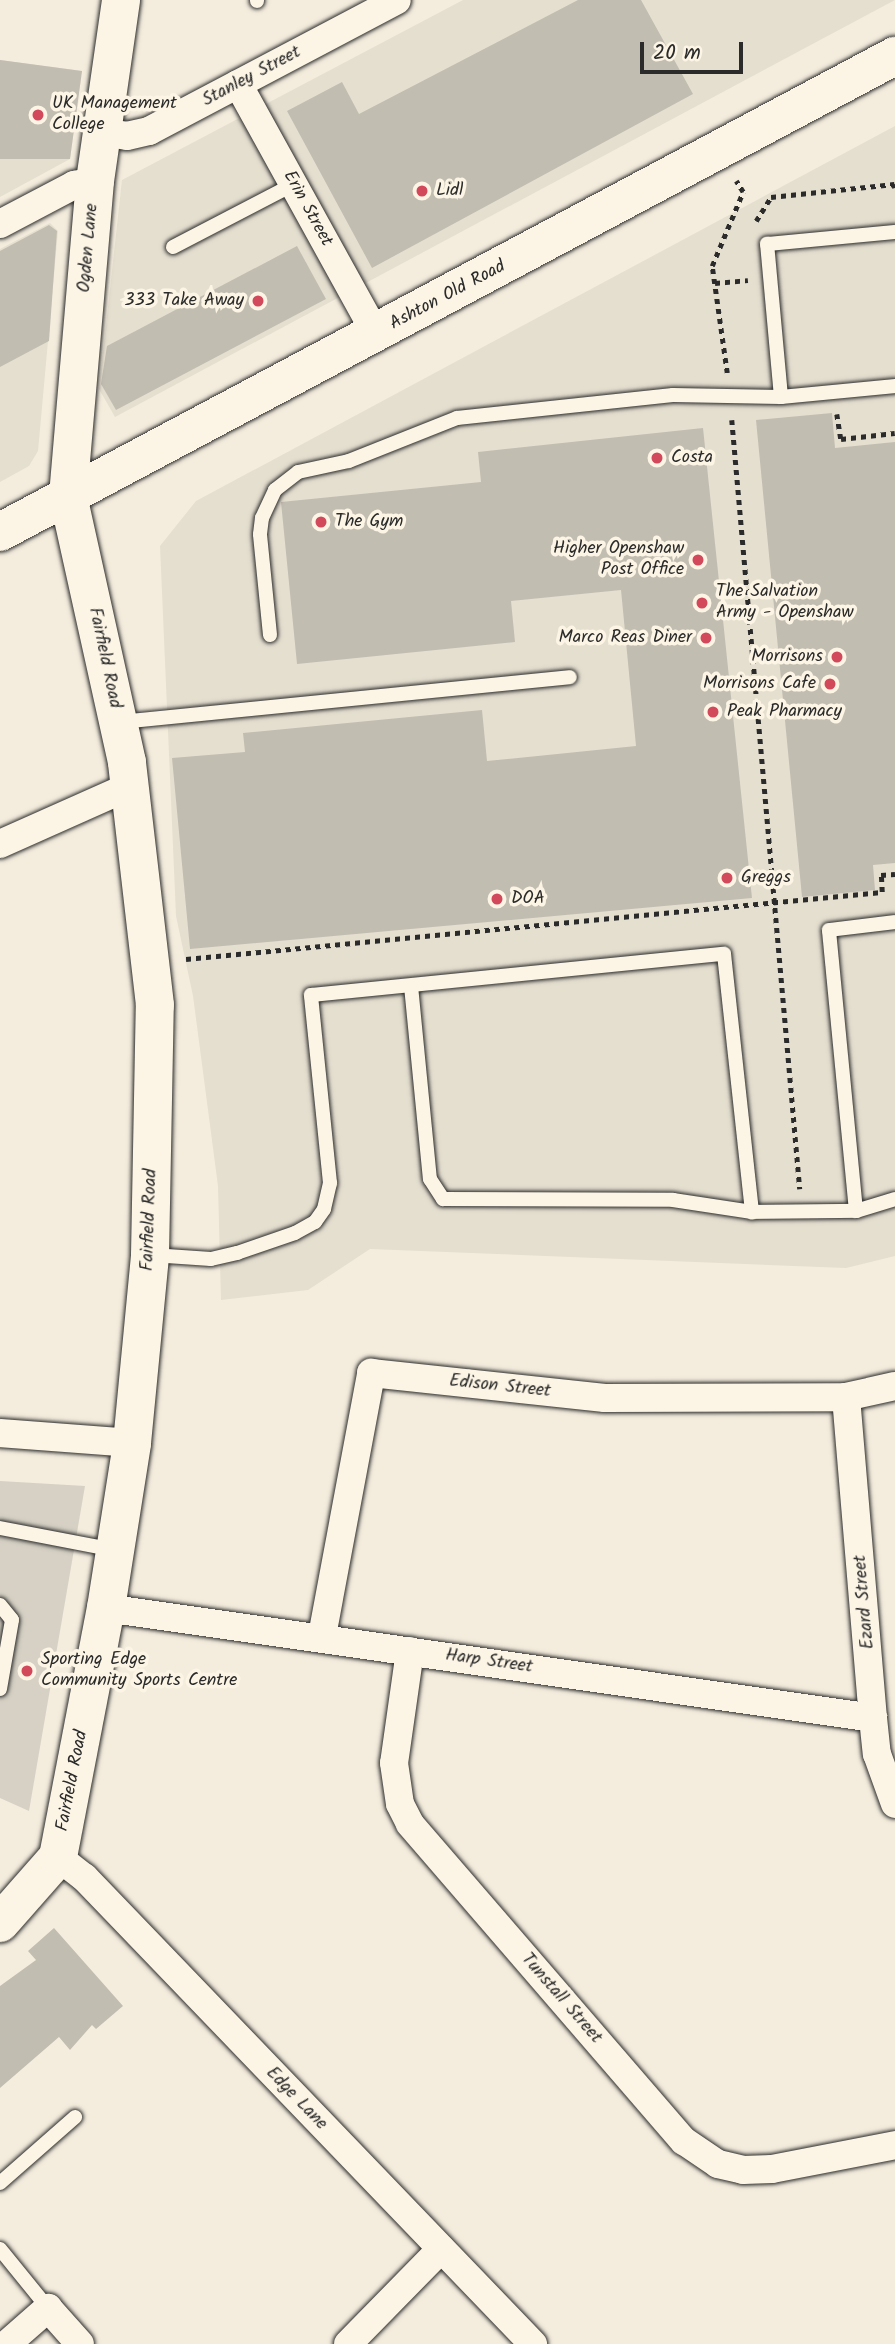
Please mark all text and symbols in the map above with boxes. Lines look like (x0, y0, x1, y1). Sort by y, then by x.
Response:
scale bar (643, 28, 746, 72)
text: 20 m (653, 37, 701, 70)
street label: Stanley Street (199, 42, 305, 112)
place label: UK Management College (52, 94, 177, 136)
marker: UK Management College (30, 107, 46, 123)
street label: Erin Street (277, 167, 337, 251)
place label: Lidl (436, 180, 464, 202)
marker: Lidl (414, 183, 430, 199)
street label: Ogden Lane (74, 203, 104, 293)
street label: Ashton Old Road (386, 256, 510, 336)
place label: 333 Take Away (124, 290, 244, 312)
marker: 333 Take Away (250, 293, 266, 309)
place label: Costa (671, 447, 713, 469)
marker: Costa (649, 450, 665, 466)
place label: The Gym (335, 511, 403, 533)
marker: The Gym (313, 514, 329, 530)
place label: Higher Openshaw Post Office (553, 539, 684, 582)
marker: Higher Openshaw Post Office (690, 552, 706, 568)
place label: The Salvation Army - Openshaw (716, 582, 854, 624)
marker: The Salvation Army - Openshaw (694, 595, 710, 611)
street label: Fairfield Road (83, 606, 125, 710)
place label: Marco Reas Diner (559, 627, 692, 649)
marker: Marco Reas Diner (698, 630, 714, 646)
place label: Morrisons (751, 646, 823, 668)
marker: Morrisons (829, 649, 845, 665)
place label: Morrisons Cafe (703, 673, 816, 695)
marker: Morrisons Cafe (822, 676, 838, 692)
place label: Peak Pharmacy (727, 701, 842, 723)
marker: Peak Pharmacy (705, 704, 721, 720)
place label: Greggs (741, 867, 791, 889)
marker: Greggs (719, 870, 735, 886)
place label: DOA (511, 888, 545, 910)
marker: DOA (489, 891, 505, 907)
street label: Fairfield Road (137, 1168, 163, 1272)
street label: Edison Street (448, 1371, 552, 1403)
street label: Ezard Street (850, 1554, 880, 1650)
street label: Harp Street (444, 1645, 534, 1679)
place label: Sporting Edge Community Sports Centre (41, 1650, 237, 1692)
marker: Sporting Edge Community Sports Centre (19, 1663, 35, 1679)
street label: Fairfield Road (53, 1729, 93, 1833)
street label: Tunstall Street (516, 1949, 606, 2049)
street label: Edge Lane (261, 2063, 331, 2135)

